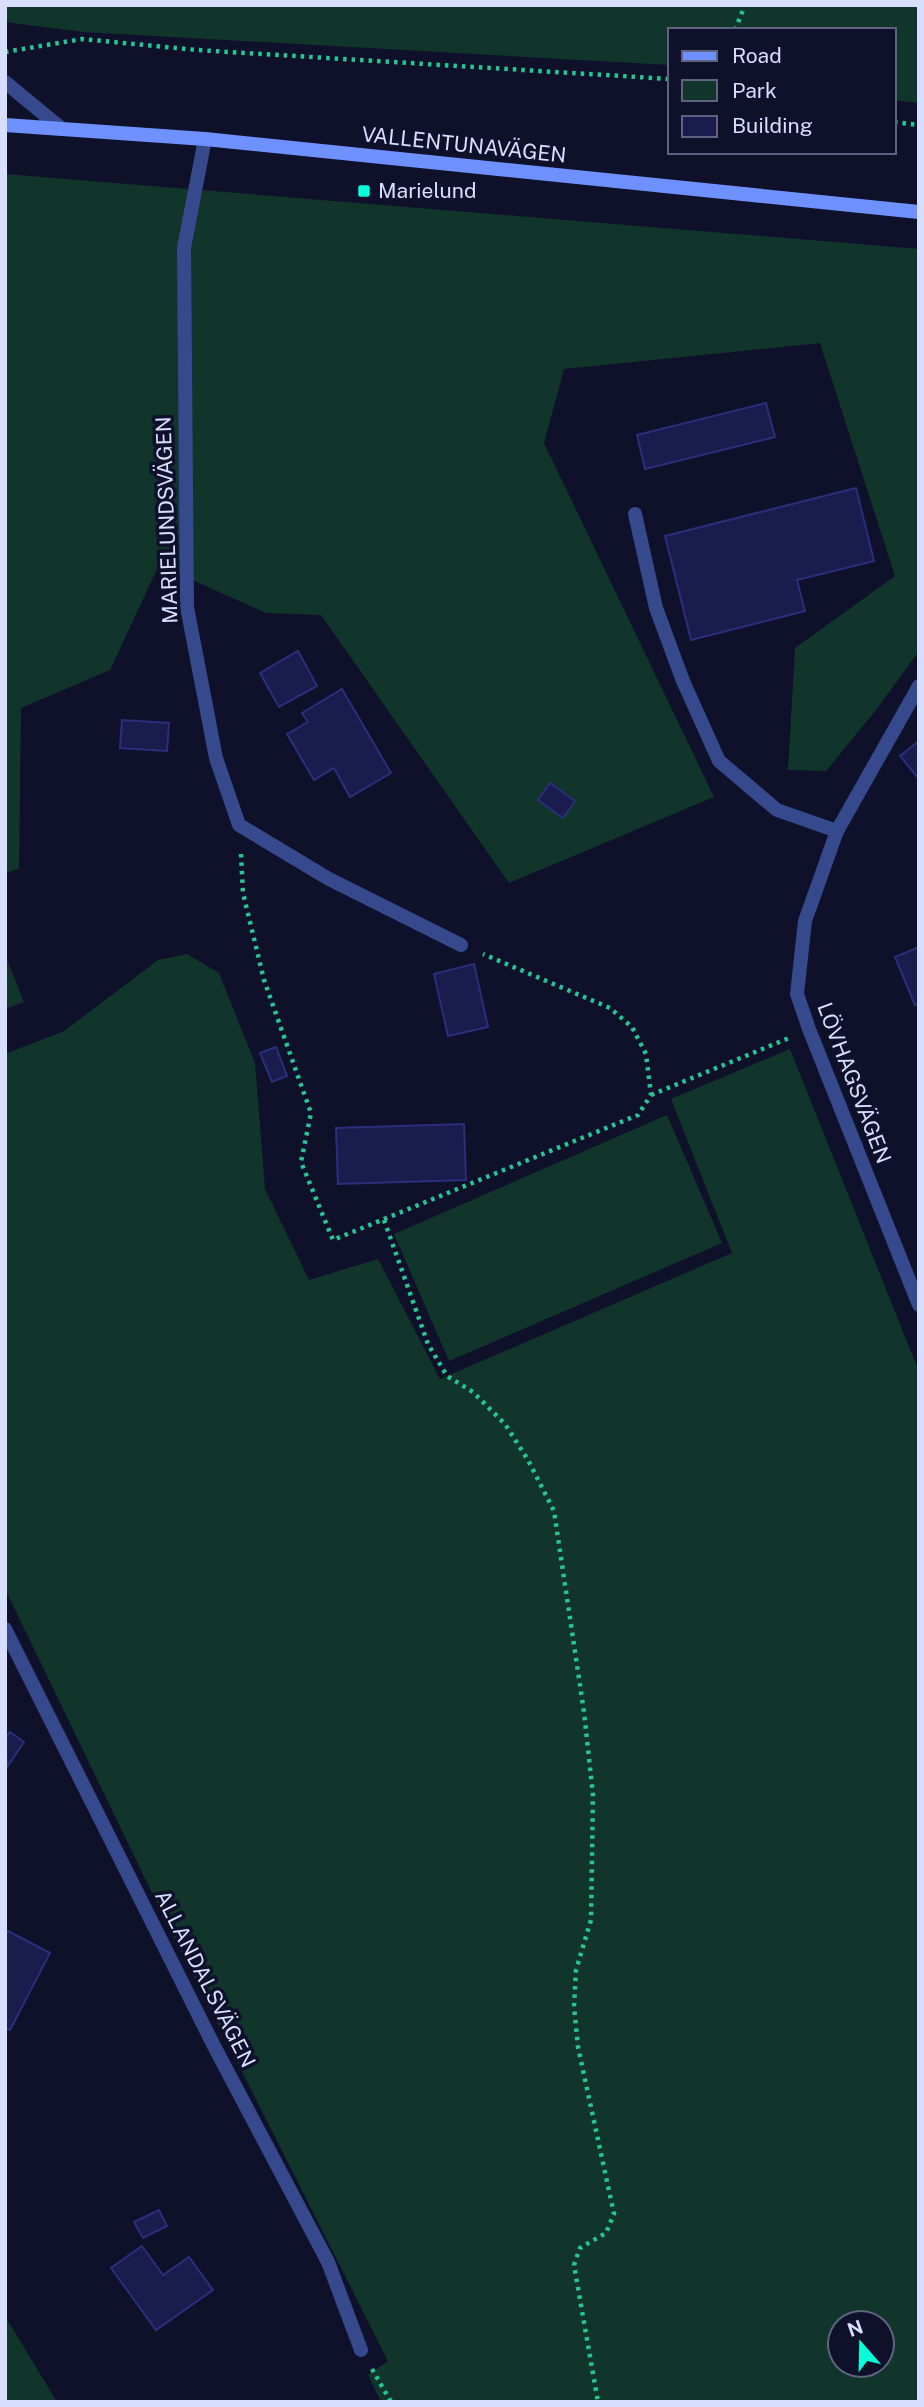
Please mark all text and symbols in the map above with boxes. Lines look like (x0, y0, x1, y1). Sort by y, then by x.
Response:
legend (668, 28, 896, 154)
text: Road (732, 43, 782, 68)
text: Park (732, 78, 777, 103)
text: Building (732, 113, 813, 138)
street label: VALLENTUNAVÄGEN (360, 121, 568, 168)
place label: Marielund (378, 178, 476, 203)
marker: Marielund (356, 183, 372, 199)
street label: MARIELUNDSVÄGEN (150, 416, 183, 624)
street label: LÖVHAGSVÄGEN (812, 999, 897, 1167)
street label: ALLANDALSVÄGEN (150, 1886, 261, 2072)
north arrow (826, 2309, 896, 2379)
text: N (844, 2315, 866, 2341)

